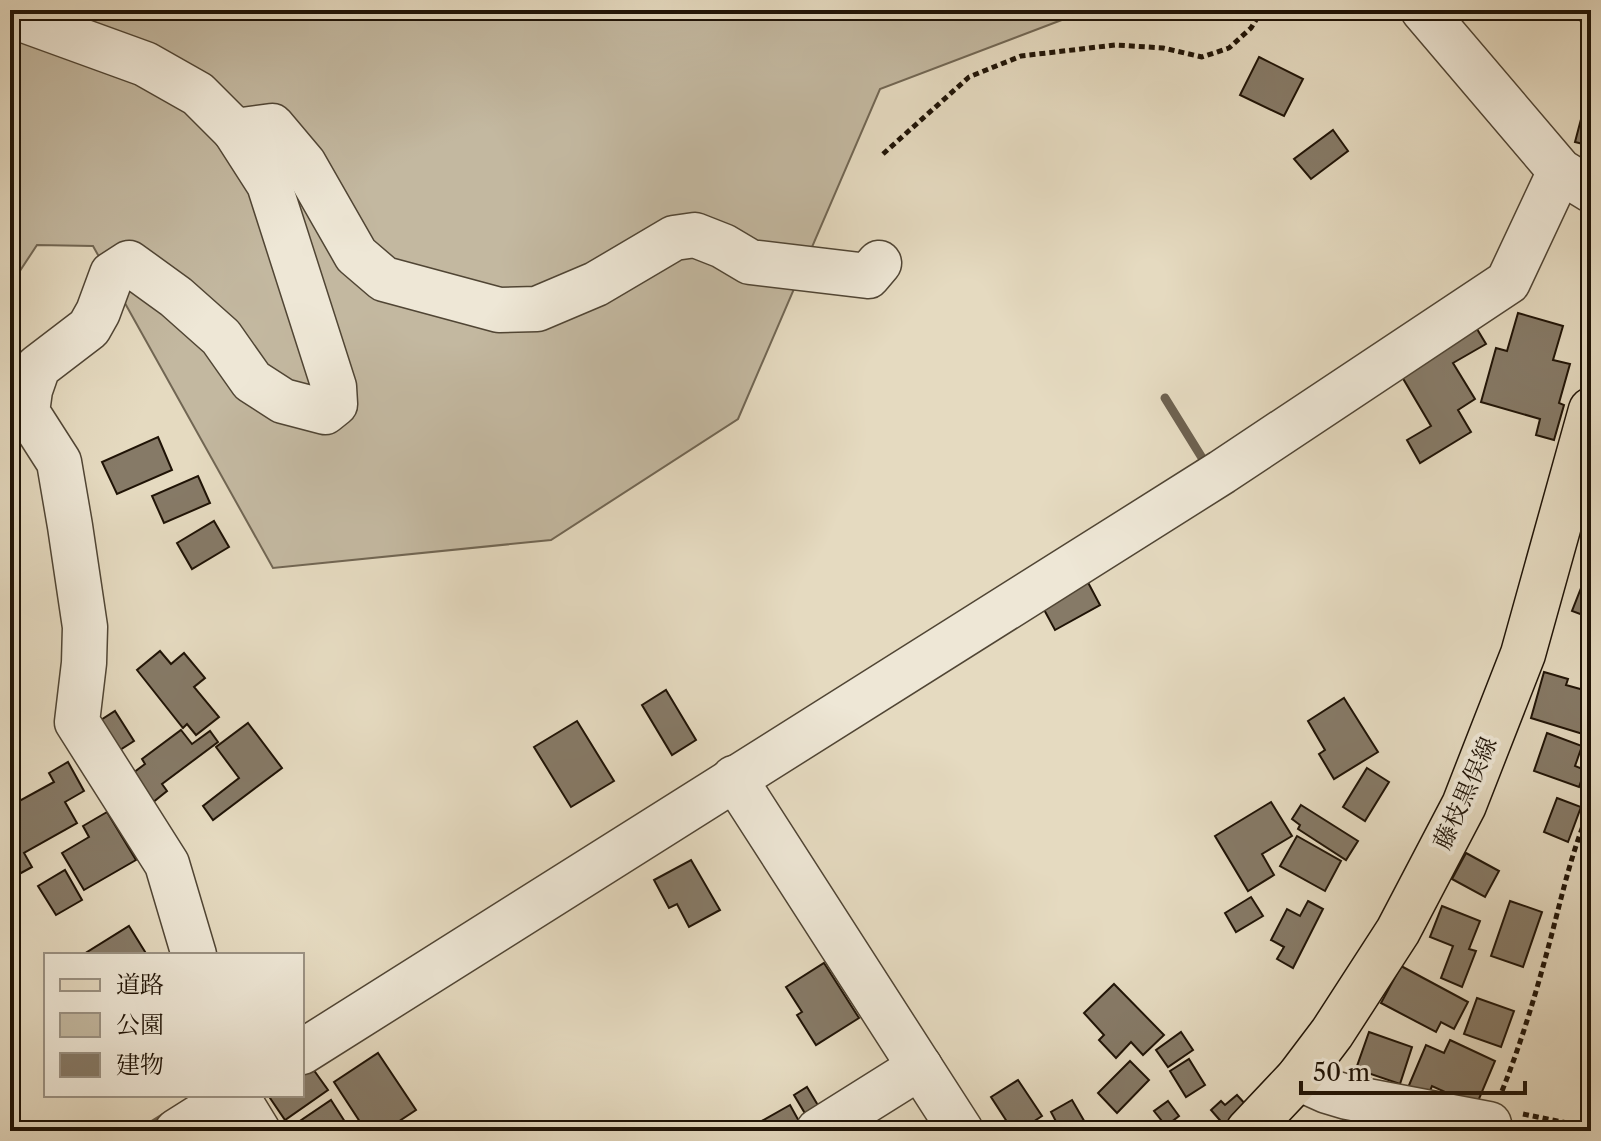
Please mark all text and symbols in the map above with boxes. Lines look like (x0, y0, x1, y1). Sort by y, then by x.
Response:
street label: 藤枝黒俣線 (1427, 732, 1503, 854)
legend (44, 953, 304, 1097)
text: 道路 (116, 970, 164, 999)
text: 公園 (116, 1010, 164, 1039)
scale bar (1301, 1045, 1525, 1095)
text: 建物 (116, 1050, 164, 1079)
text: 50 m (1313, 1058, 1370, 1087)

